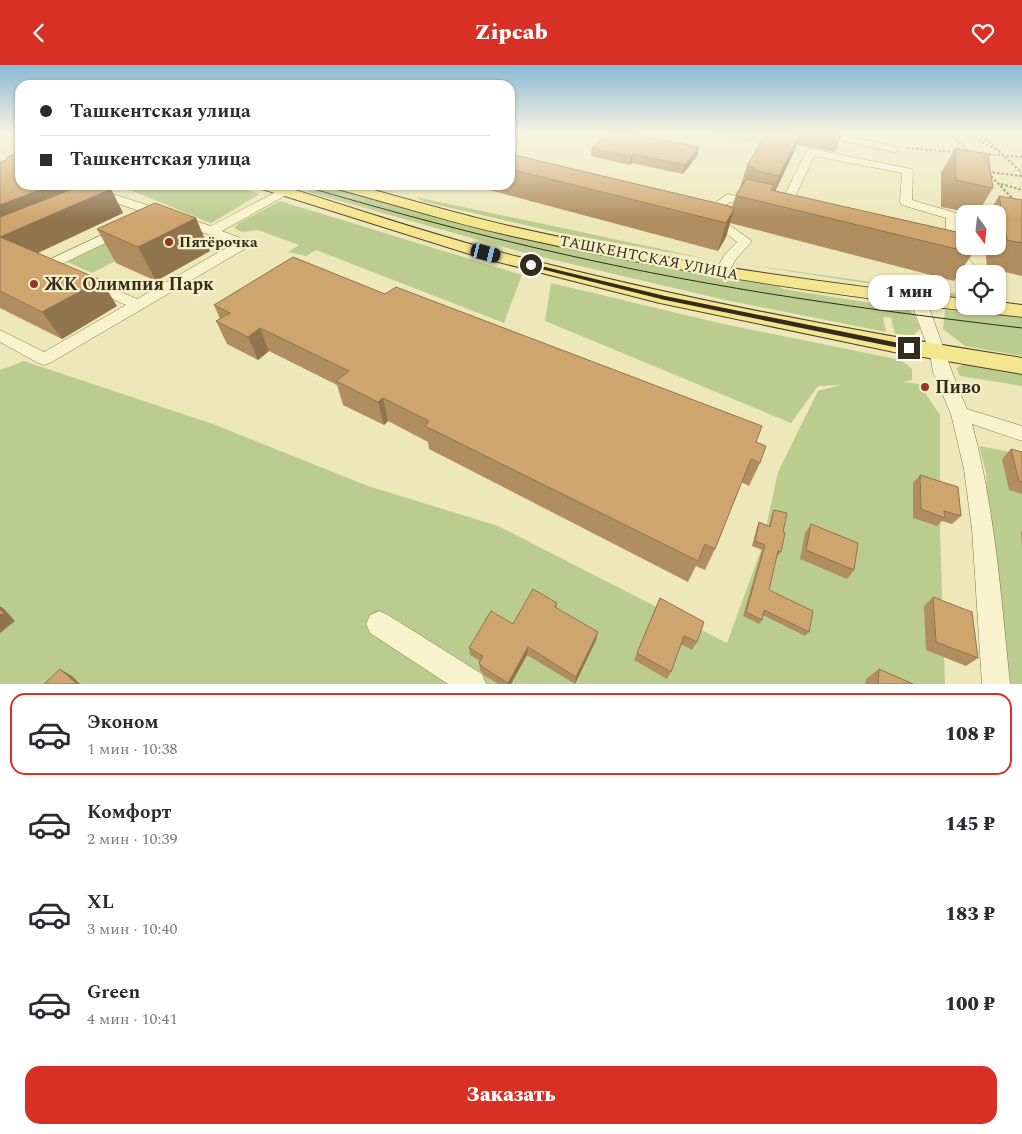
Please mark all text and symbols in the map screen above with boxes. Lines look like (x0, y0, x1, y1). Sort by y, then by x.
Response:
text: Zipcab (474, 16, 548, 49)
icon: back (25, 19, 53, 47)
icon: heart (969, 19, 997, 47)
text: Ташкентская улица (70, 97, 251, 126)
text: Ташкентская улица (70, 145, 251, 174)
north arrow (956, 205, 1006, 255)
map controls (956, 205, 1006, 315)
street label: ТАШКЕНТСКАЯ УЛИЦА (557, 229, 741, 287)
place label: Пятёрочка (179, 231, 258, 254)
marker: Пятёрочка (163, 236, 175, 248)
car (469, 242, 502, 264)
route start (520, 254, 542, 276)
button: locate (956, 265, 1006, 315)
place label: ЖК Олимпия Парк (44, 271, 214, 298)
callout: 1 мин (868, 275, 950, 311)
marker: ЖК Олимпия Парк (28, 278, 40, 290)
text: 1 мин (886, 280, 932, 304)
route end (898, 337, 920, 359)
place label: Пиво (935, 374, 981, 401)
marker: Пиво (919, 381, 931, 393)
text: Эконом (87, 708, 158, 737)
icon: car (27, 712, 72, 757)
text: 108 ₽ (945, 720, 995, 749)
text: 1 мин · 10:38 (87, 737, 177, 761)
text: Комфорт (87, 798, 171, 827)
icon: car (27, 802, 72, 847)
text: 145 ₽ (945, 810, 995, 839)
text: 2 мин · 10:39 (87, 827, 177, 851)
text: XL (87, 888, 114, 917)
icon: car (27, 892, 72, 937)
text: 183 ₽ (945, 900, 995, 929)
text: 3 мин · 10:40 (87, 917, 177, 941)
text: Green (87, 978, 140, 1007)
icon: car (27, 982, 72, 1027)
text: 100 ₽ (945, 990, 995, 1019)
text: 4 мин · 10:41 (87, 1007, 177, 1031)
button: Заказать (25, 1066, 997, 1124)

